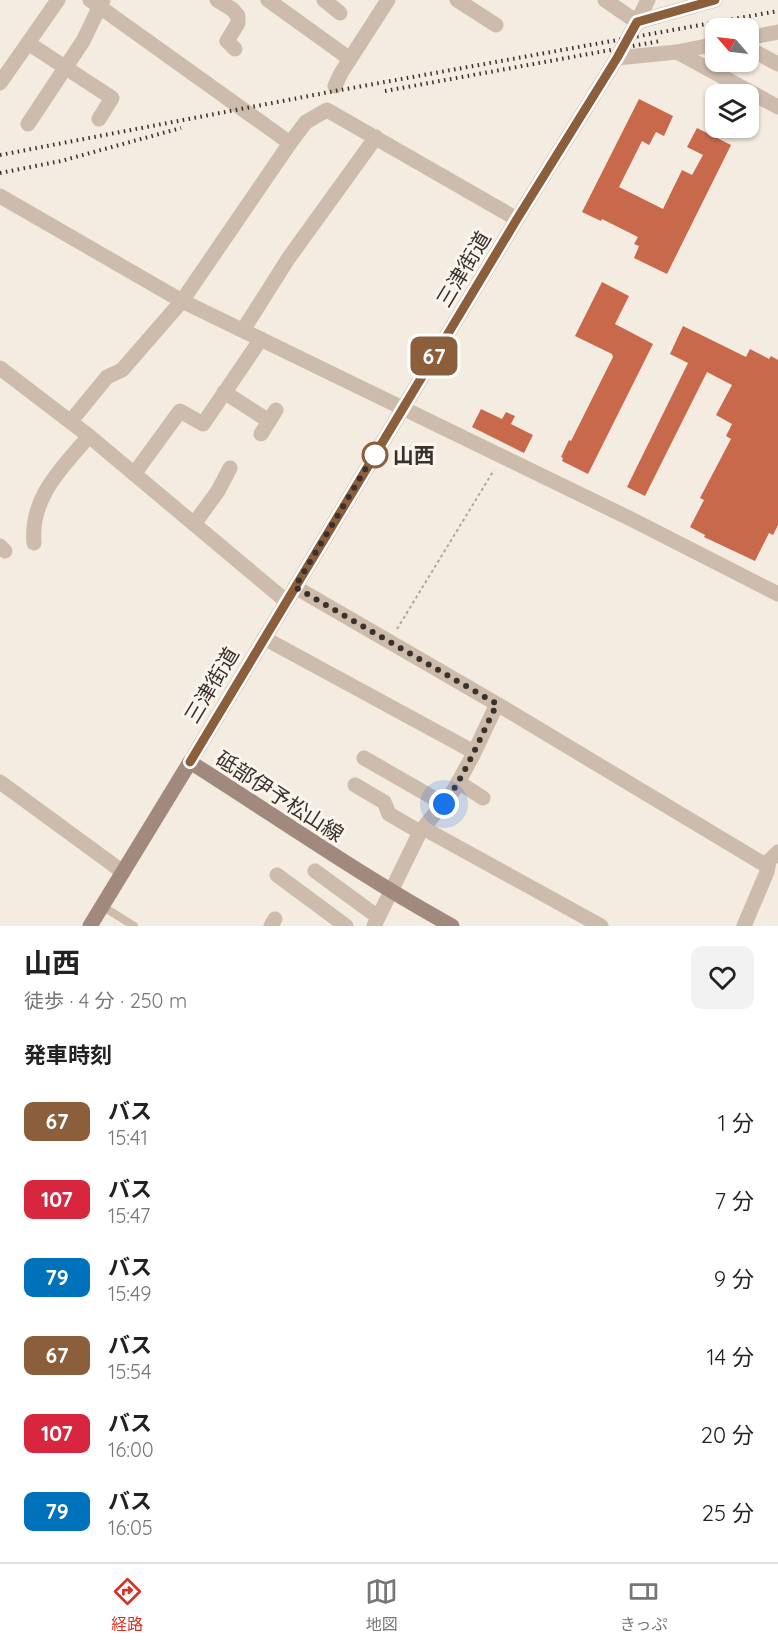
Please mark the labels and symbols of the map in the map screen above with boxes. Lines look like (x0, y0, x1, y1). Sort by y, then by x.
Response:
north arrow (705, 18, 759, 72)
street label: 三津街道 (430, 226, 496, 312)
line badge: 67 (407, 336, 461, 376)
marker: 山西 (362, 442, 388, 468)
place label: 山西 (393, 442, 435, 468)
street label: 三津街道 (178, 642, 244, 728)
street label: 砥部伊予松山線 (211, 745, 349, 847)
your location (429, 789, 459, 819)

